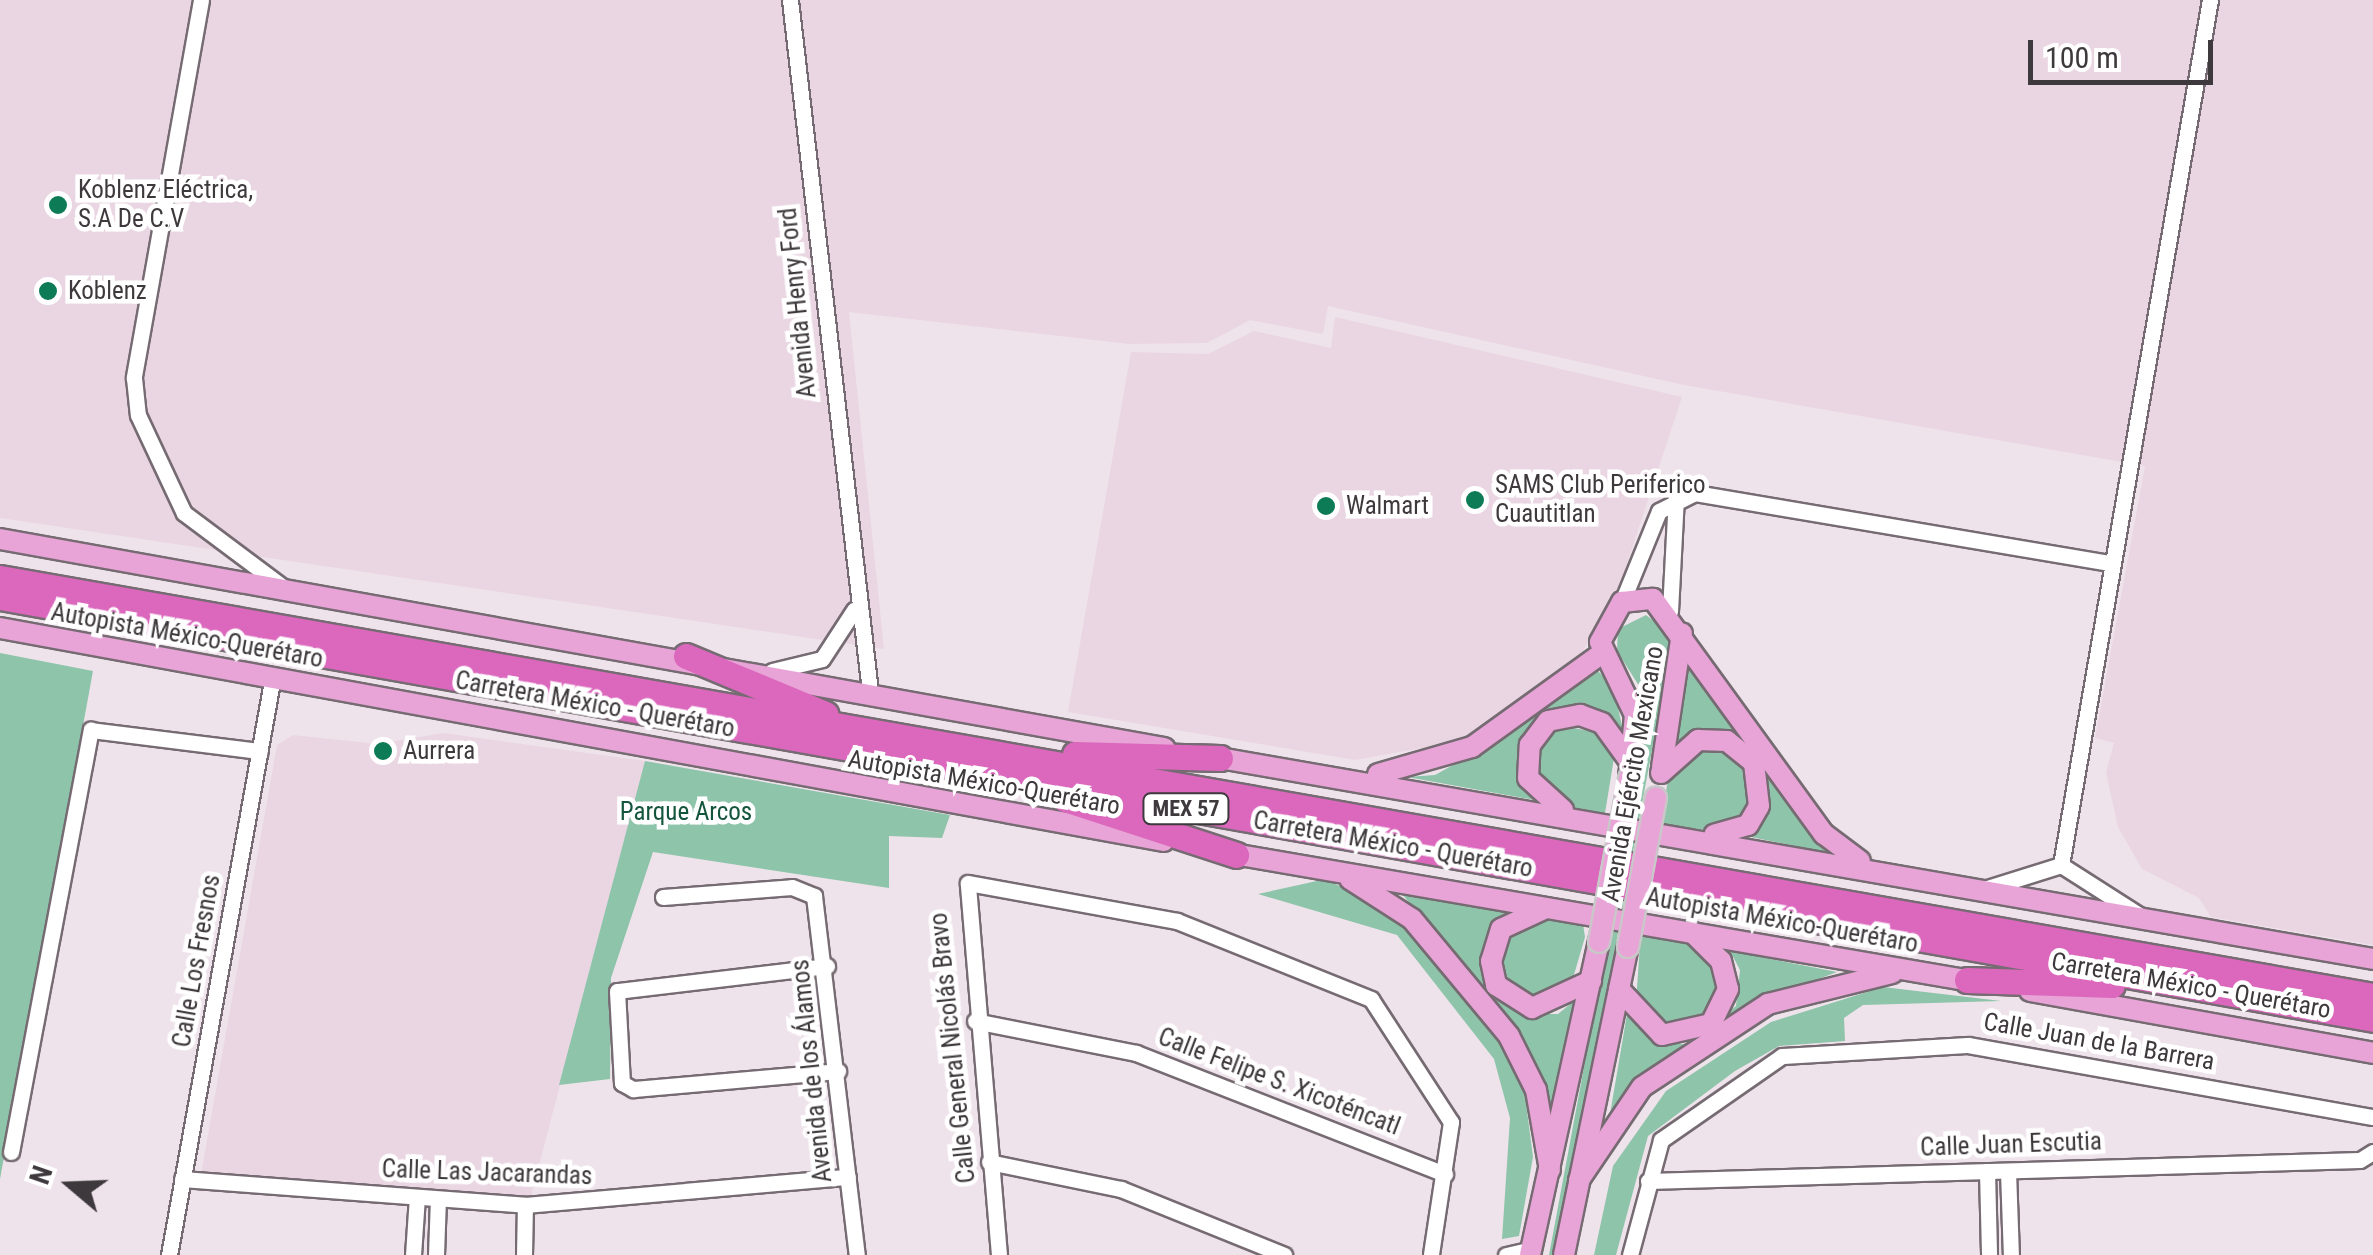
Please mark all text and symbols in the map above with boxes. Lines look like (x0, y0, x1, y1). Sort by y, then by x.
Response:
scale bar (2033, 20, 2218, 82)
text: 100 m (2045, 40, 2119, 75)
place label: Koblenz Eléctrica, S.A De C.V (78, 176, 253, 235)
marker: Koblenz Eléctrica, S.A De C.V (47, 194, 69, 216)
street label: Avenida Henry Ford (773, 206, 823, 400)
place label: Koblenz (68, 276, 147, 306)
marker: Koblenz (37, 280, 59, 302)
place label: SAMS Club Periferico Cuautitlan (1495, 471, 1706, 530)
marker: SAMS Club Periferico Cuautitlan (1464, 489, 1486, 511)
place label: Walmart (1346, 491, 1429, 521)
marker: Walmart (1315, 495, 1337, 517)
street label: Autopista México-Querétaro (49, 597, 325, 675)
street label: Avenida Ejército Mexicano (1596, 644, 1670, 904)
street label: Carretera México - Querétaro (453, 666, 737, 744)
place label: Aurrera (403, 736, 475, 766)
marker: Aurrera (372, 740, 394, 762)
street label: Autopista México-Querétaro (846, 744, 1122, 822)
road number: MEX 57 (1141, 792, 1231, 826)
park label: Parque Arcos (620, 797, 752, 827)
street label: Carretera México - Querétaro (1251, 806, 1535, 884)
street label: Calle Los Fresnos (167, 872, 227, 1050)
street label: Autopista México-Querétaro (1644, 882, 1920, 960)
street label: Calle General Nicolás Bravo (924, 911, 982, 1185)
street label: Carretera México - Querétaro (2049, 947, 2333, 1025)
street label: Avenida de los Álamos (785, 958, 839, 1184)
street label: Calle Juan de la Barrera (1981, 1007, 2217, 1077)
street label: Calle Felipe S. Xicoténcatl (1154, 1022, 1404, 1142)
street label: Calle Juan Escutia (1920, 1127, 2102, 1163)
north arrow (20, 1135, 120, 1235)
street label: Calle Las Jacarandas (381, 1154, 593, 1192)
text: N (23, 1162, 60, 1189)

